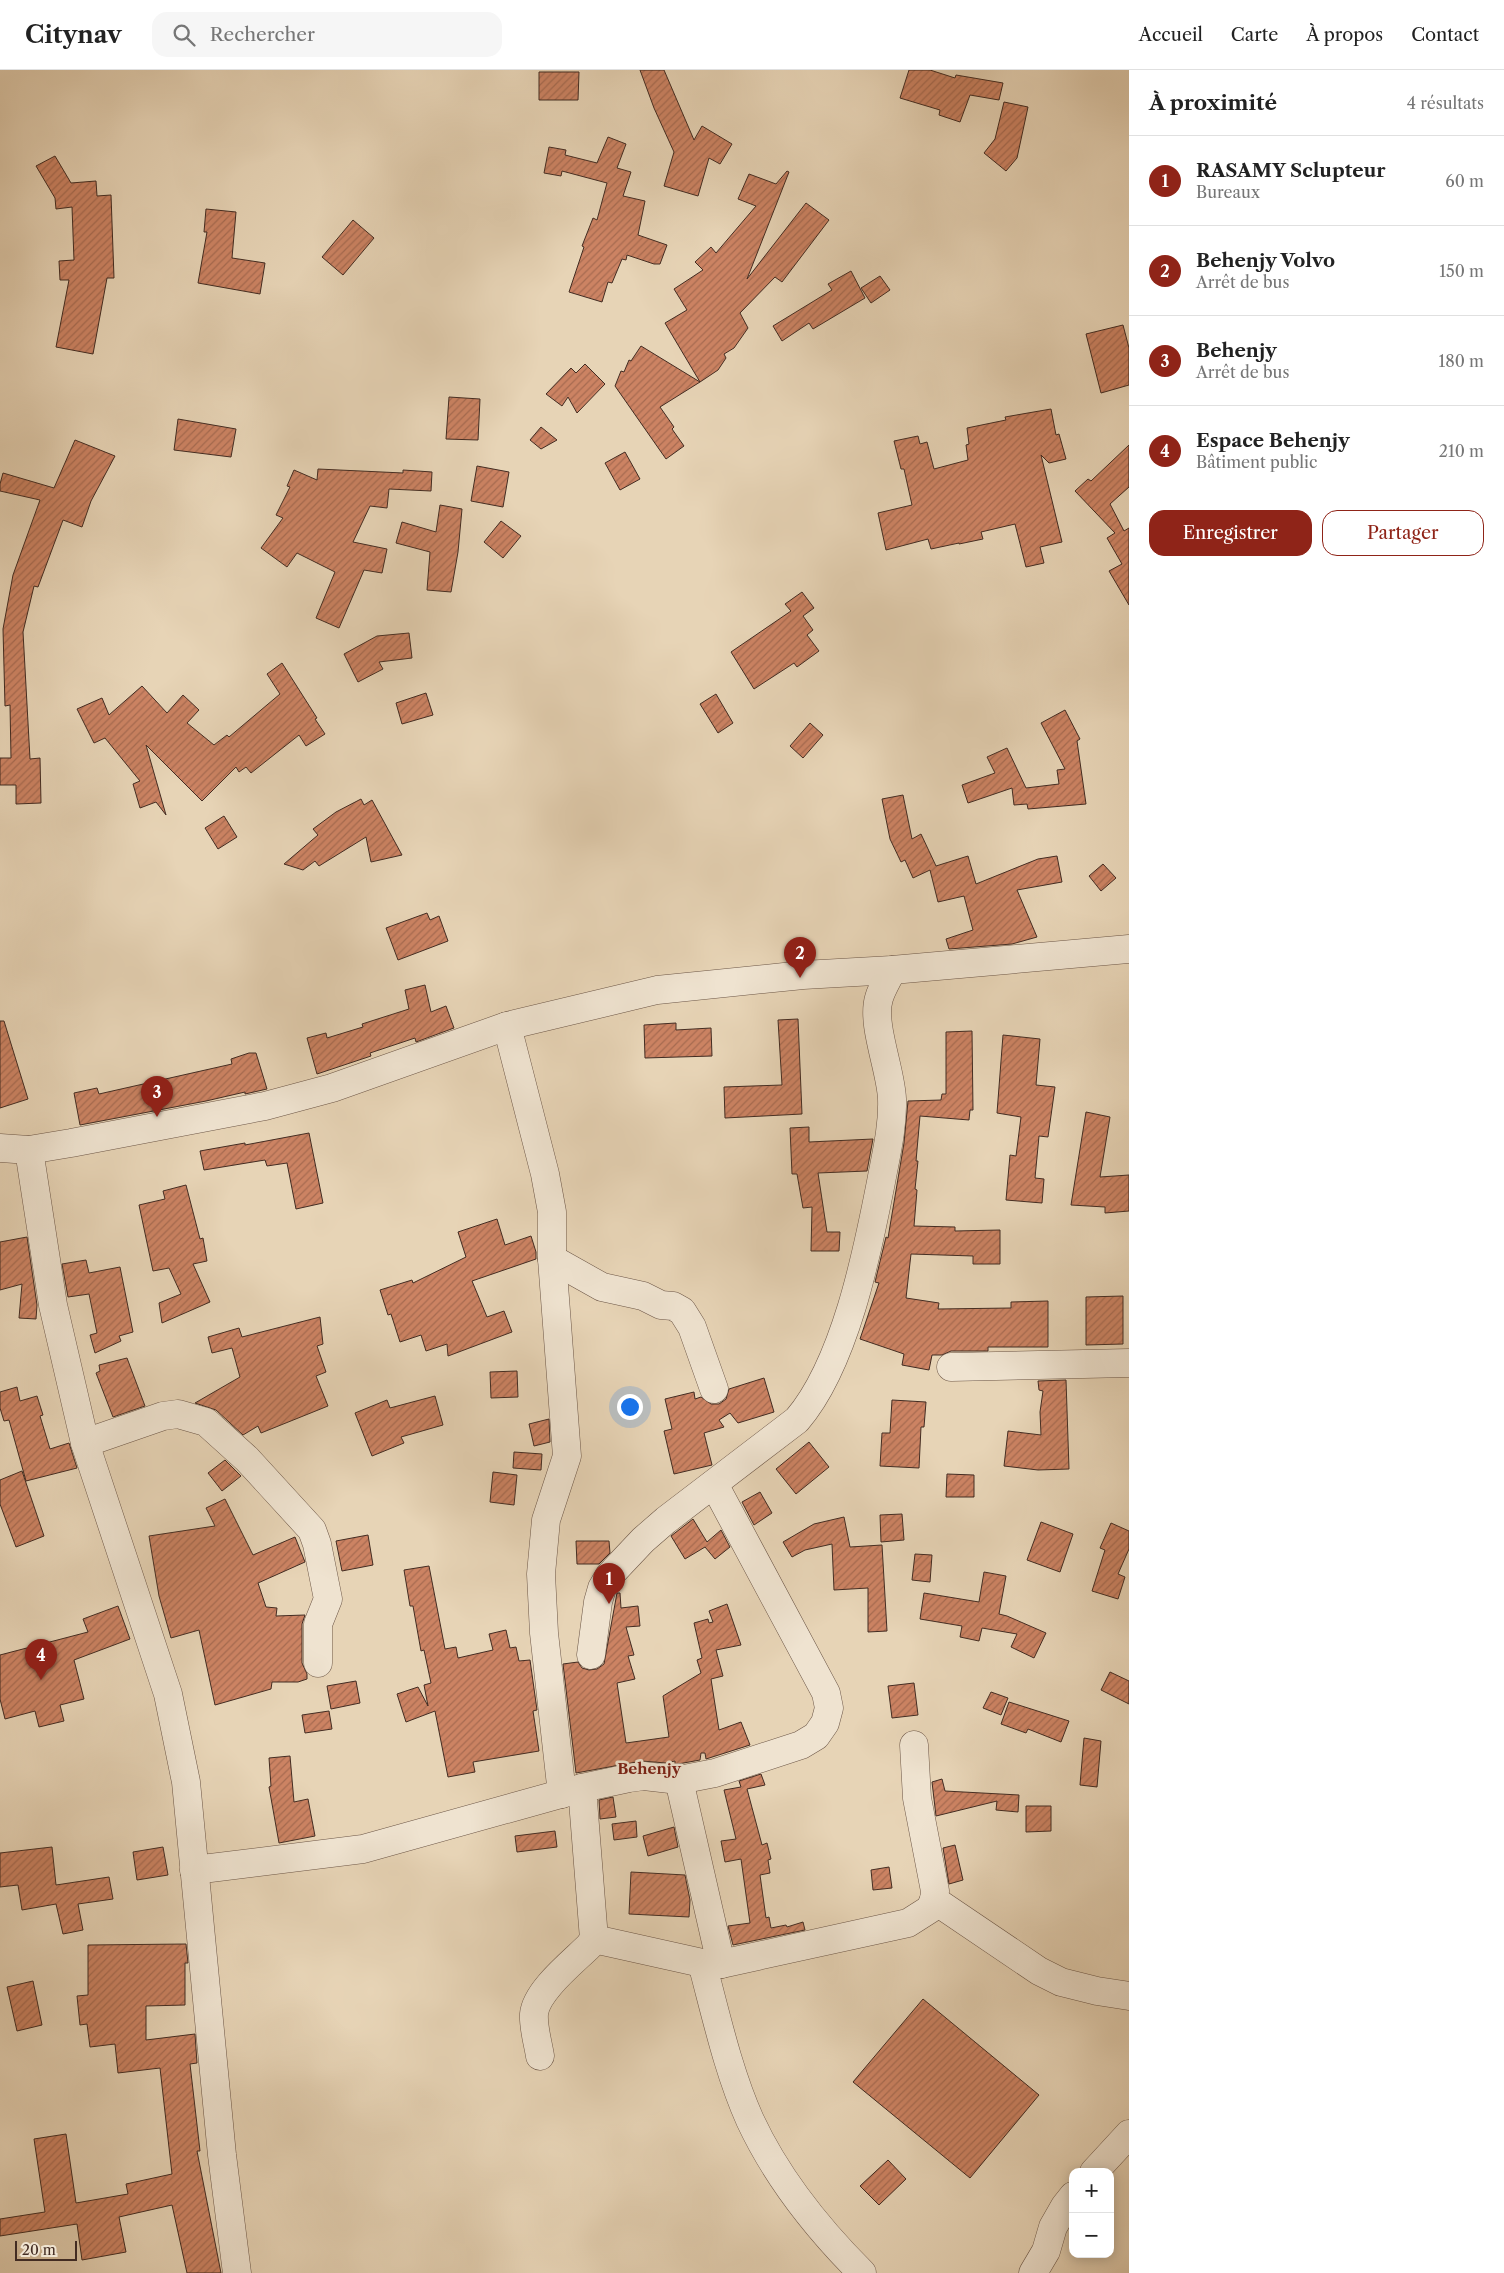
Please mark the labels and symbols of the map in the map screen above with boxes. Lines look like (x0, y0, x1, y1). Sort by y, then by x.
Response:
pin: 2 (784, 937, 816, 978)
pin: 3 (141, 1076, 173, 1117)
your location (617, 1394, 643, 1420)
pin: 1 (593, 1563, 625, 1604)
pin: 4 (25, 1639, 57, 1680)
district label: Behenjy (617, 1759, 682, 1778)
scale bar (15, 2238, 78, 2261)

